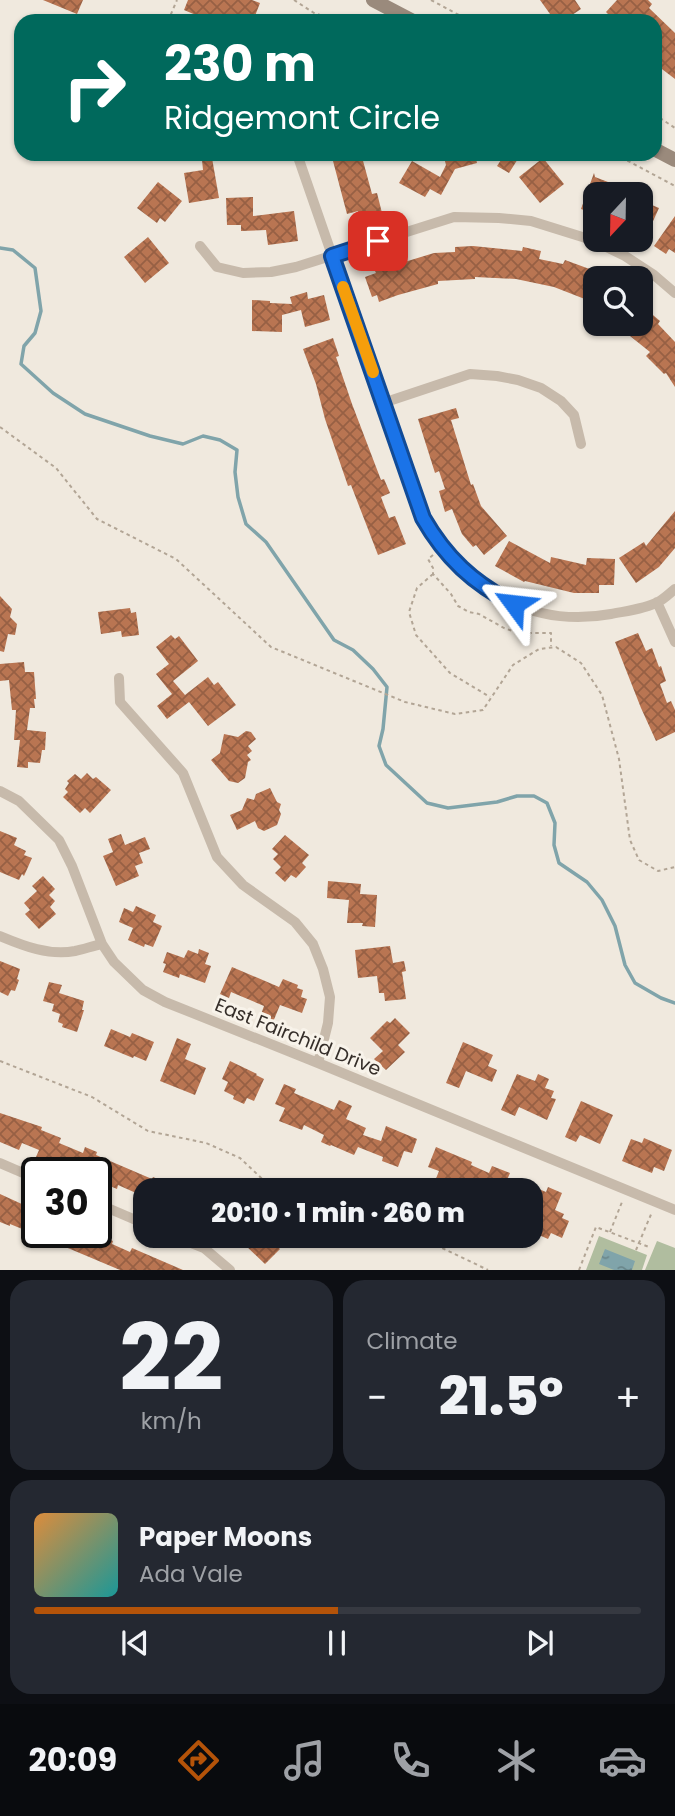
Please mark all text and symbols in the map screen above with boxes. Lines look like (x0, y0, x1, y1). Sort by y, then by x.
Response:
text: 230 m (164, 30, 316, 98)
icon: right (49, 42, 140, 133)
text: Ridgemont Circle (164, 95, 440, 140)
north arrow (583, 182, 653, 252)
map controls (583, 182, 653, 336)
pin (348, 211, 408, 271)
icon: arrive (359, 222, 397, 260)
button: search (583, 266, 653, 336)
position arrow (477, 567, 551, 641)
street label: East Fairchild Drive (211, 991, 385, 1083)
speed limit sign: 30 (21, 1157, 112, 1248)
text: 20:10 · 1 min · 260 m (211, 1195, 465, 1231)
text: 22 (119, 1294, 223, 1422)
text: Climate (367, 1325, 457, 1357)
text: 21.5° (439, 1360, 563, 1433)
text: − (367, 1371, 387, 1424)
text: + (615, 1371, 641, 1424)
text: km/h (141, 1405, 202, 1437)
text: Paper Moons (139, 1519, 312, 1555)
text: Ada Vale (139, 1558, 243, 1590)
icon: previous (116, 1624, 154, 1662)
icon: pause (318, 1624, 356, 1662)
icon: next (521, 1624, 559, 1662)
icon: directions (174, 1736, 223, 1785)
icon: music (280, 1736, 329, 1785)
icon: phone (386, 1736, 435, 1785)
icon: climate (492, 1736, 541, 1785)
icon: car (598, 1736, 647, 1785)
text: 20:09 (28, 1737, 117, 1782)

